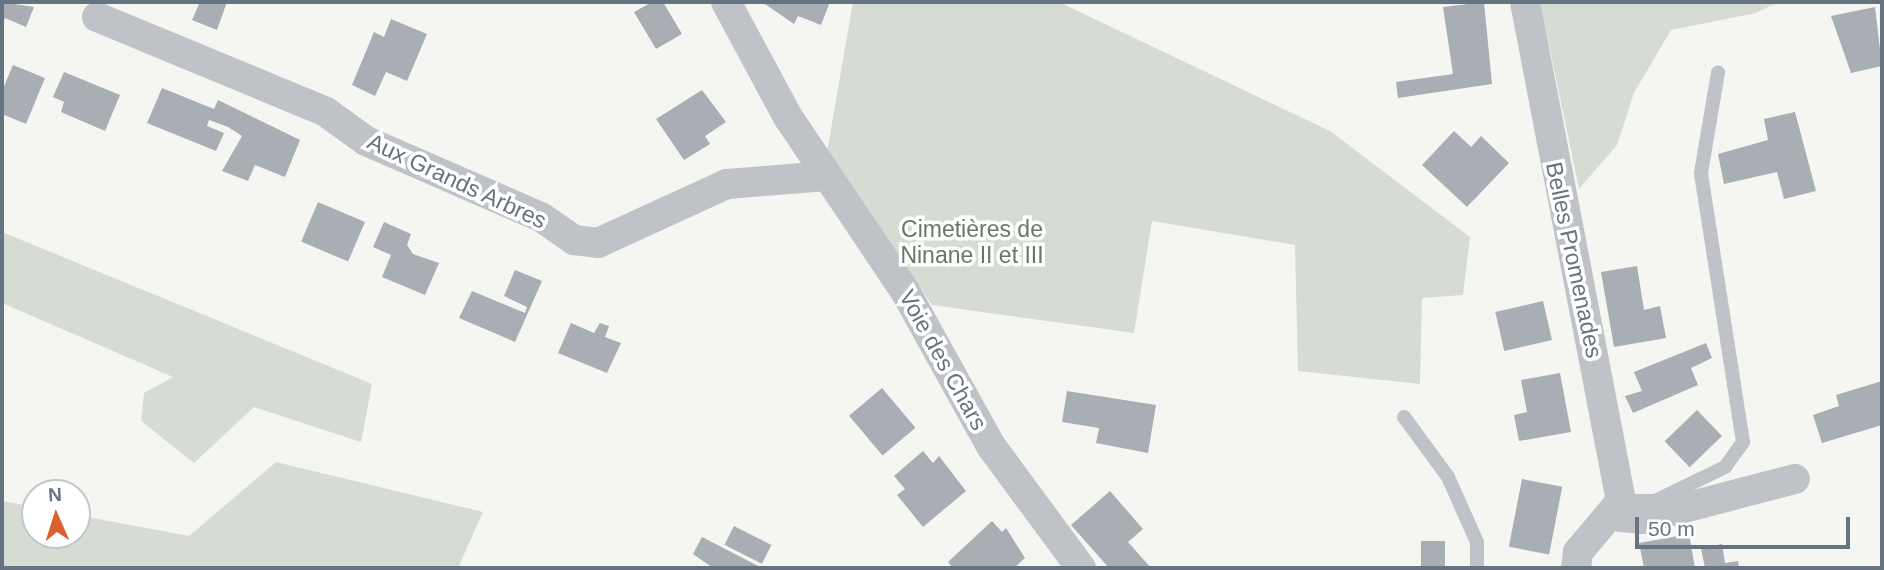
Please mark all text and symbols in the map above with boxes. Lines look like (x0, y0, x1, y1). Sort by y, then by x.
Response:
street label: Aux Grands Arbres (363, 127, 551, 235)
street label: Belles Promenades (1540, 160, 1608, 360)
park label: Cimetières de Ninane II et III (900, 215, 1044, 269)
street label: Voie des Chars (893, 285, 993, 435)
north arrow (21, 479, 91, 549)
text: N (48, 484, 62, 505)
scale bar (1639, 504, 1854, 548)
text: 50 m (1648, 517, 1695, 540)

